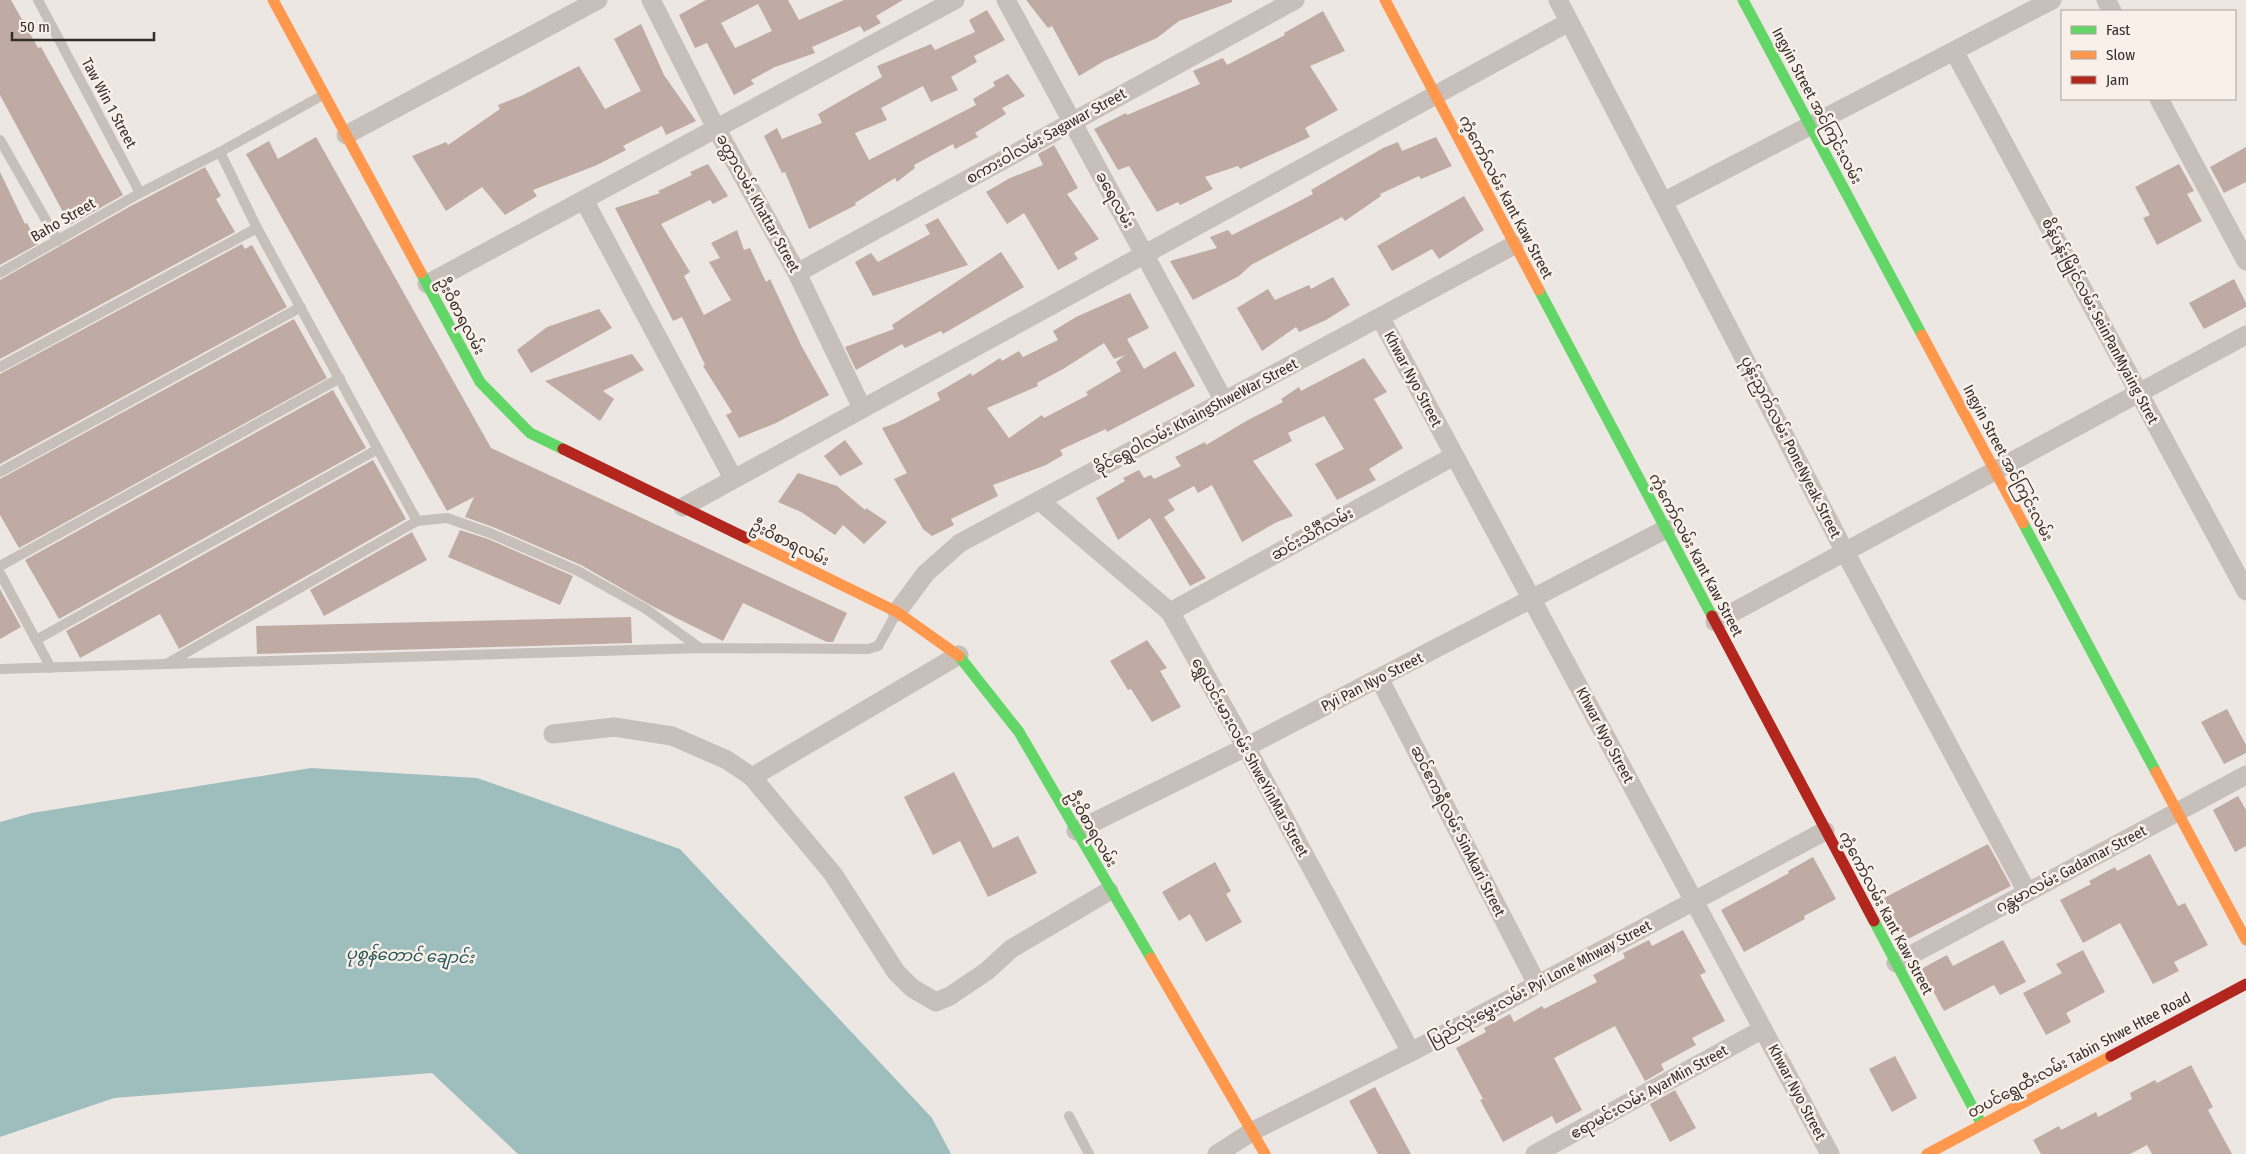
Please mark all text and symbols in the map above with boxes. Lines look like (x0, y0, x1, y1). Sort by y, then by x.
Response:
scale bar (12, 10, 155, 42)
legend (2061, 10, 2236, 100)
text: 50 m (20, 18, 50, 36)
text: Fast (2106, 21, 2130, 39)
street label: Ingyin Street အင်ကြင်းလမ်း (1765, 24, 1867, 189)
text: Slow (2106, 46, 2135, 64)
street label: Taw Win 1 Street (78, 55, 140, 151)
text: Jam (2106, 71, 2129, 89)
street label: စကားဝါလမ်း Sagawar Street (962, 84, 1129, 188)
street label: ကံ့ကော်လမ်း Kant Kaw Street (1454, 112, 1558, 282)
street label: ခတ္တာလမ်း Khattar Street (710, 130, 804, 277)
street label: ခရေလမ်း (1089, 168, 1139, 233)
street label: Baho Street (27, 194, 99, 246)
street label: စိန်ပန်းမြိုင်လမ်း SeinPanMyaing Stret (2035, 214, 2163, 429)
street label: ဦးဝိစာရလမ်း (431, 274, 490, 359)
street label: Khwar Nyo Street (1380, 328, 1446, 430)
street label: ပုန်းညှက်လမ်း PoneNyeak Street (1735, 353, 1846, 542)
street label: ခိုင်ရွှေဝါလမ်း KhaingShweWar Street (1091, 354, 1302, 480)
street label: Ingyin Street အင်ကြင်းလမ်း (1956, 381, 2058, 546)
street label: ကံ့ကော်လမ်း Kant Kaw Street (1644, 470, 1748, 640)
street label: ဆင်းသိင်္ဂီလမ်း (1267, 503, 1356, 564)
street label: ဦးဝိစာရလမ်း (747, 515, 832, 572)
street label: Pyi Pan Nyo Street (1318, 649, 1426, 715)
street label: ရွှေယင်းမားလမ်း ShweYinMar Street (1185, 654, 1313, 861)
street label: Khwar Nyo Street (1572, 684, 1638, 786)
street label: ဆင်ဧကရီလမ်း SinAkari Street (1404, 742, 1510, 921)
street label: ဦးဝိစာရလမ်း (1060, 787, 1122, 872)
street label: ဂန္တမာလမ်း Gadamar Street (1992, 821, 2151, 919)
street label: ကံ့ကော်လမ်း Kant Kaw Street (1834, 828, 1938, 998)
street label: ပြည်လုံးမွှေးလမ်း Pyi Lone Mhway Street (1425, 915, 1656, 1052)
water label: ပုစွန်တောင် ချောင်း (346, 942, 476, 971)
street label: တပင်ရွှေထီးလမ်း Tabin Shwe Htee Road (1964, 987, 2195, 1124)
street label: ဧရာမင်းလမ်း AyarMin Street (1567, 1040, 1732, 1145)
street label: Khwar Nyo Street (1764, 1041, 1830, 1143)

